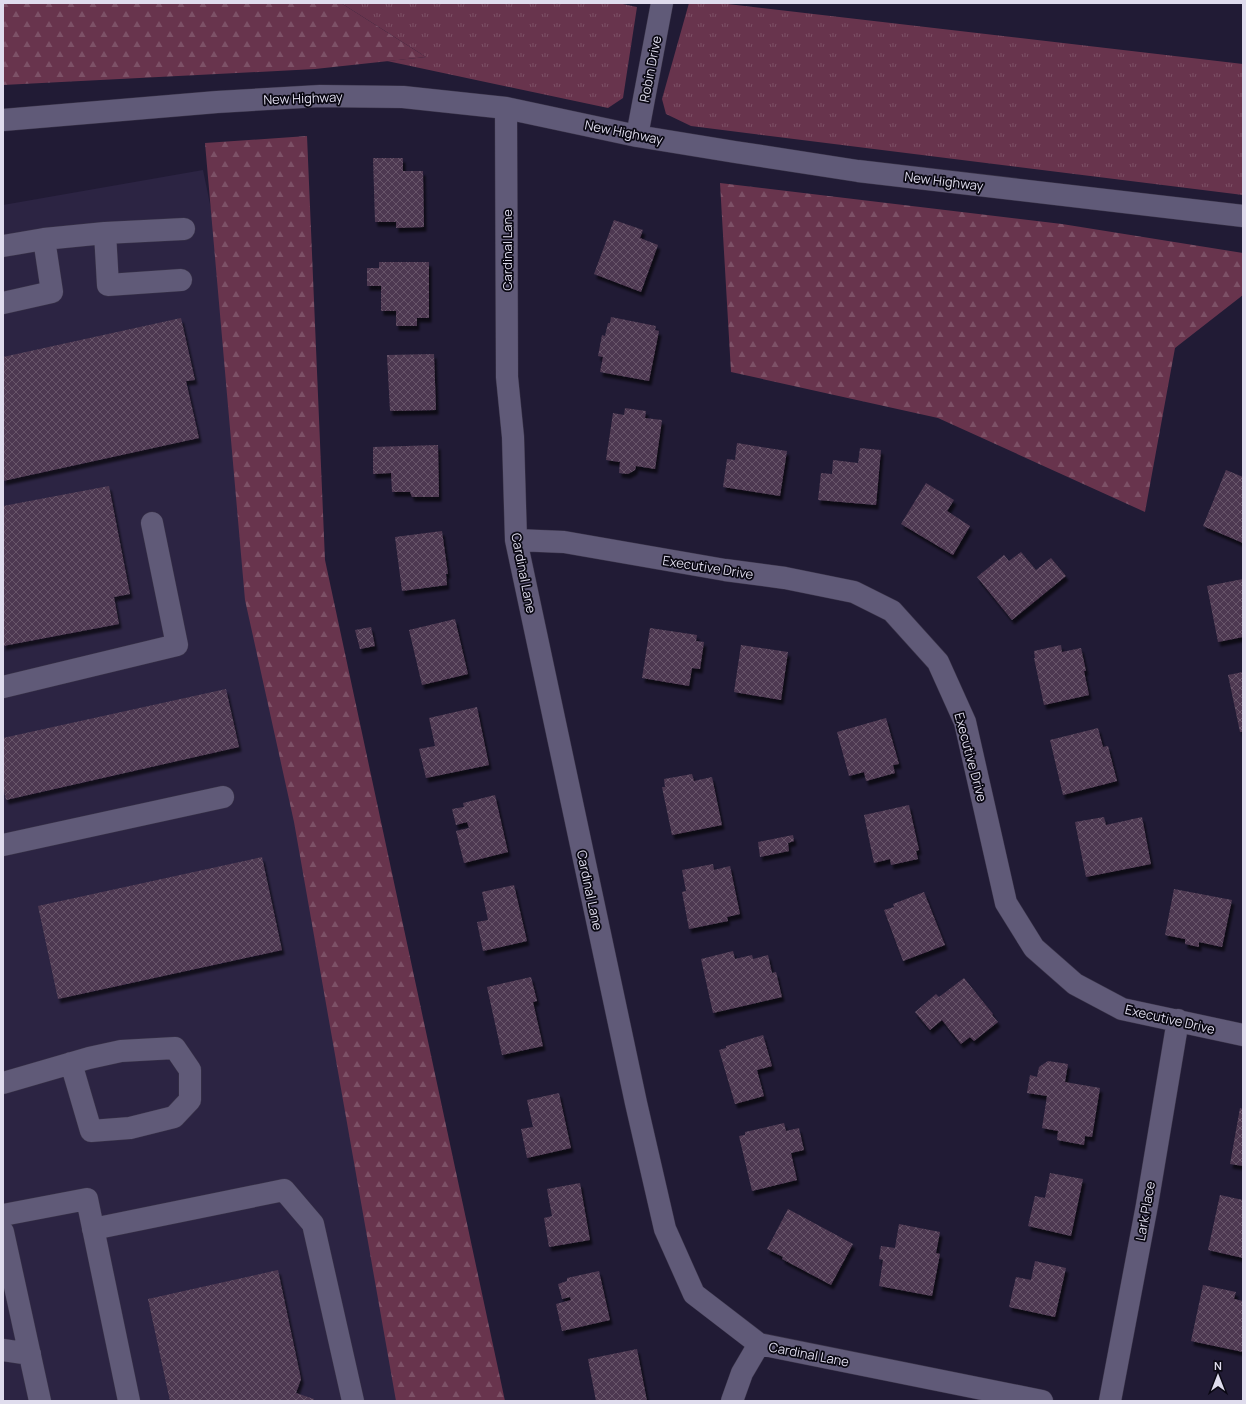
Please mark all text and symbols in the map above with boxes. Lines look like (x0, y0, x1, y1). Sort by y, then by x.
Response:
street label: Robin Drive (635, 34, 665, 104)
street label: New Highway (263, 88, 343, 108)
street label: New Highway (583, 116, 665, 148)
street label: New Highway (903, 167, 985, 195)
street label: Cardinal Lane (498, 209, 516, 291)
street label: Cardinal Lane (507, 531, 541, 615)
street label: Executive Drive (661, 551, 755, 583)
street label: Executive Drive (950, 710, 992, 804)
street label: Cardinal Lane (573, 848, 607, 932)
street label: Executive Drive (1123, 1000, 1217, 1038)
street label: Lark Place (1131, 1179, 1159, 1242)
street label: Cardinal Lane (767, 1337, 851, 1371)
north arrow (1198, 1356, 1238, 1396)
text: N (1214, 1358, 1222, 1373)

